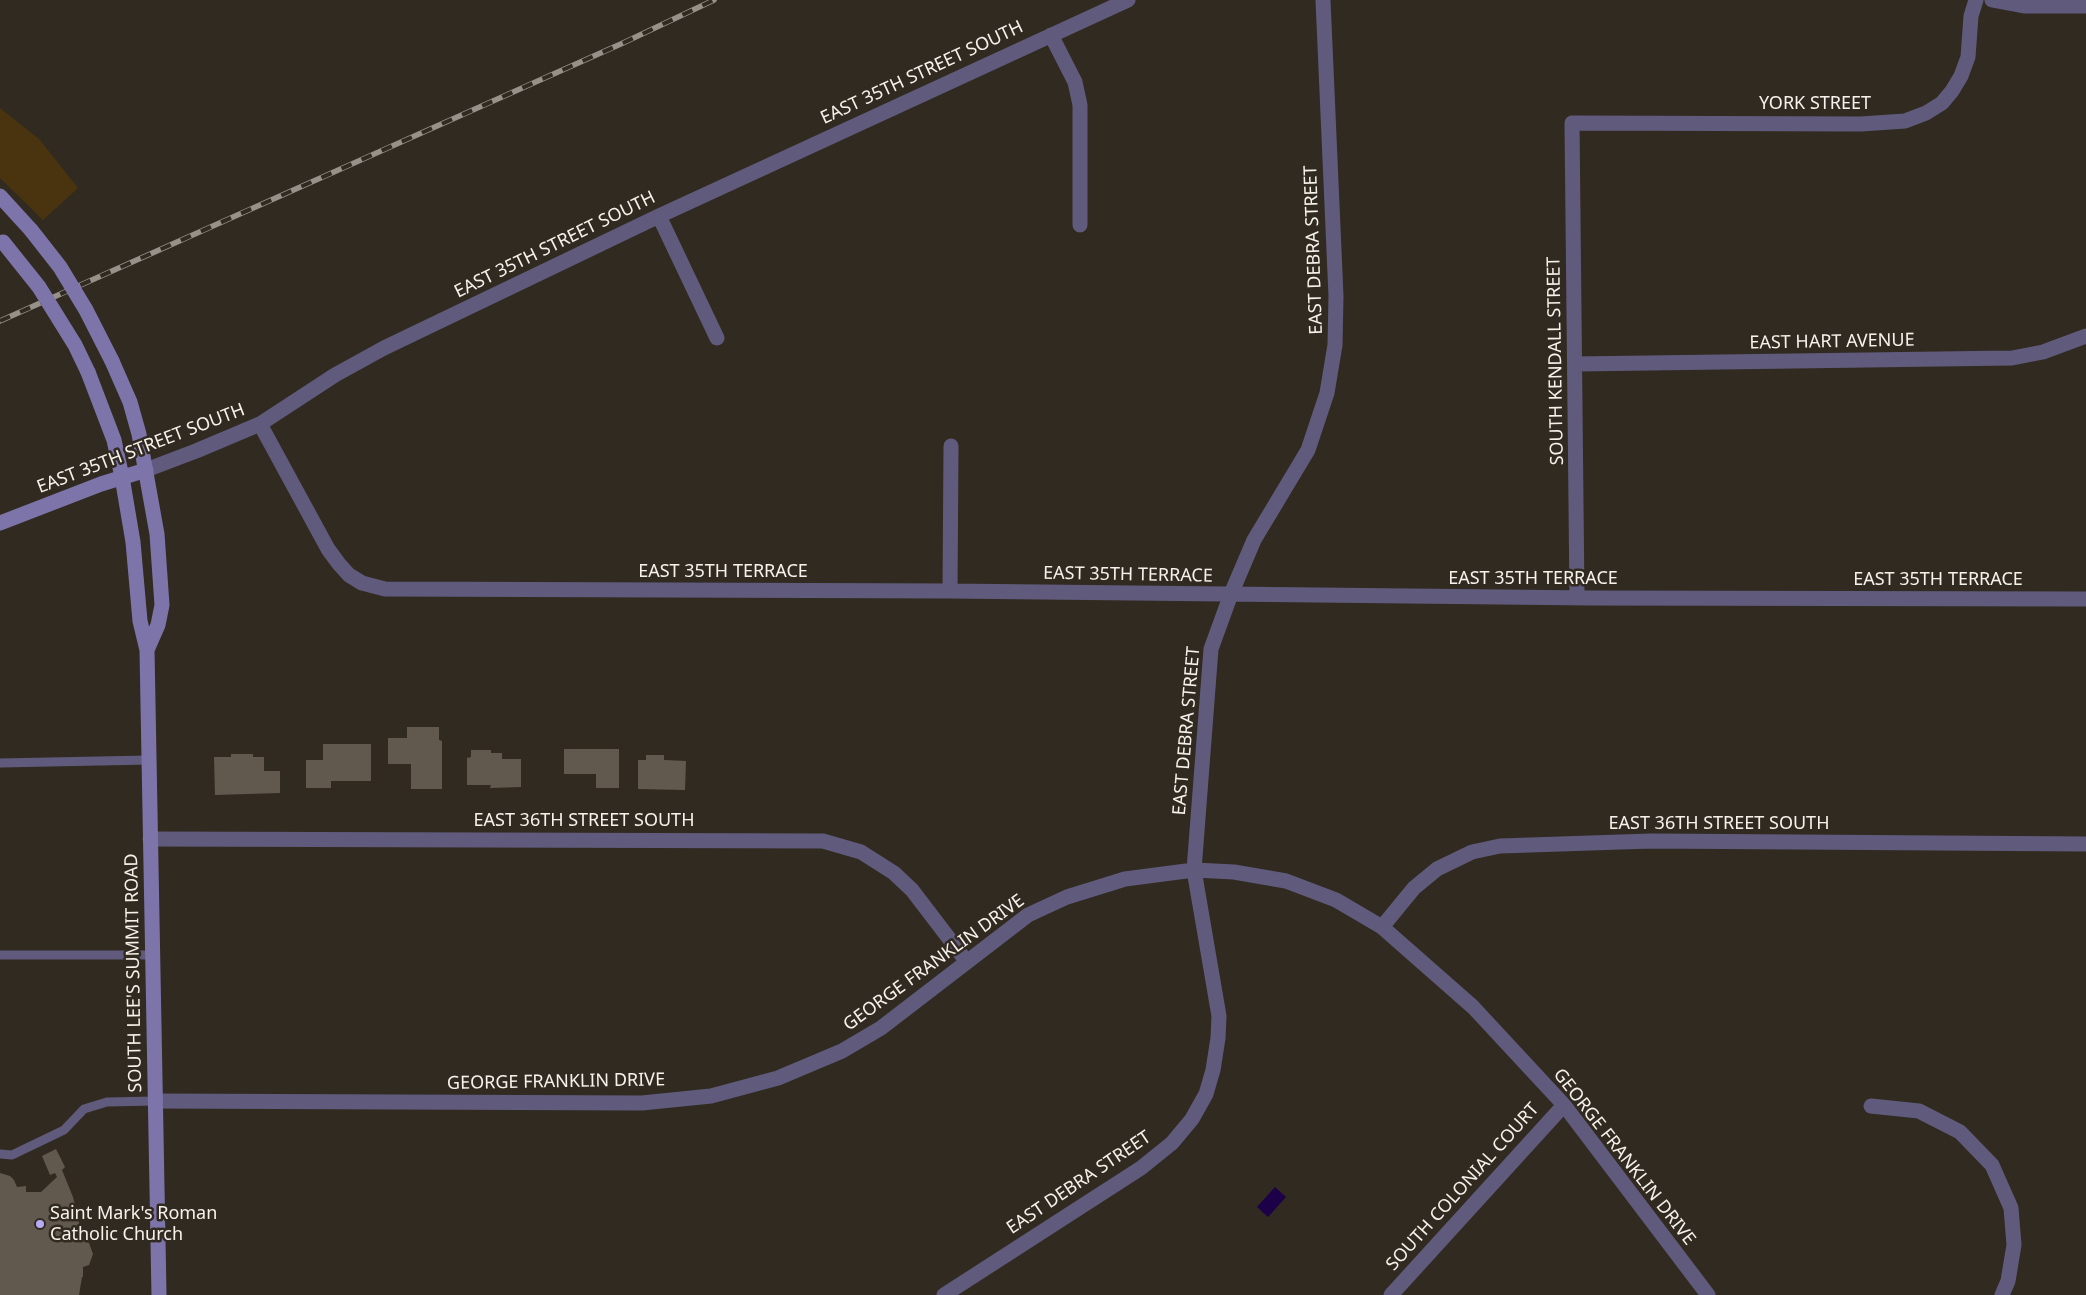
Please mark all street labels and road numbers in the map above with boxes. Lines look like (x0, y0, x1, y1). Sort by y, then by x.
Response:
street label: EAST 35TH STREET SOUTH (817, 17, 1027, 129)
street label: YORK STREET (1759, 93, 1871, 115)
street label: EAST DEBRA STREET (1300, 165, 1328, 335)
street label: EAST 35TH STREET SOUTH (451, 187, 659, 303)
street label: SOUTH KENDALL STREET (1543, 256, 1569, 466)
street label: EAST HART AVENUE (1749, 330, 1915, 354)
street label: EAST 35TH STREET SOUTH (34, 399, 248, 499)
street label: EAST 35TH TERRACE (638, 561, 808, 583)
street label: EAST 35TH TERRACE (1043, 563, 1213, 587)
street label: EAST 35TH TERRACE (1448, 568, 1618, 590)
street label: EAST 35TH TERRACE (1853, 569, 2023, 591)
street label: EAST DEBRA STREET (1169, 646, 1205, 816)
street label: EAST 36TH STREET SOUTH (474, 810, 694, 832)
street label: EAST 36TH STREET SOUTH (1609, 813, 1829, 835)
street label: SOUTH LEE'S SUMMIT ROAD (121, 853, 147, 1093)
street label: GEORGE FRANKLIN DRIVE (839, 890, 1029, 1036)
street label: GEORGE FRANKLIN DRIVE (1548, 1064, 1700, 1250)
street label: GEORGE FRANKLIN DRIVE (447, 1069, 665, 1095)
street label: SOUTH COLONIAL COURT (1382, 1099, 1544, 1275)
street label: EAST DEBRA STREET (1003, 1127, 1155, 1239)

